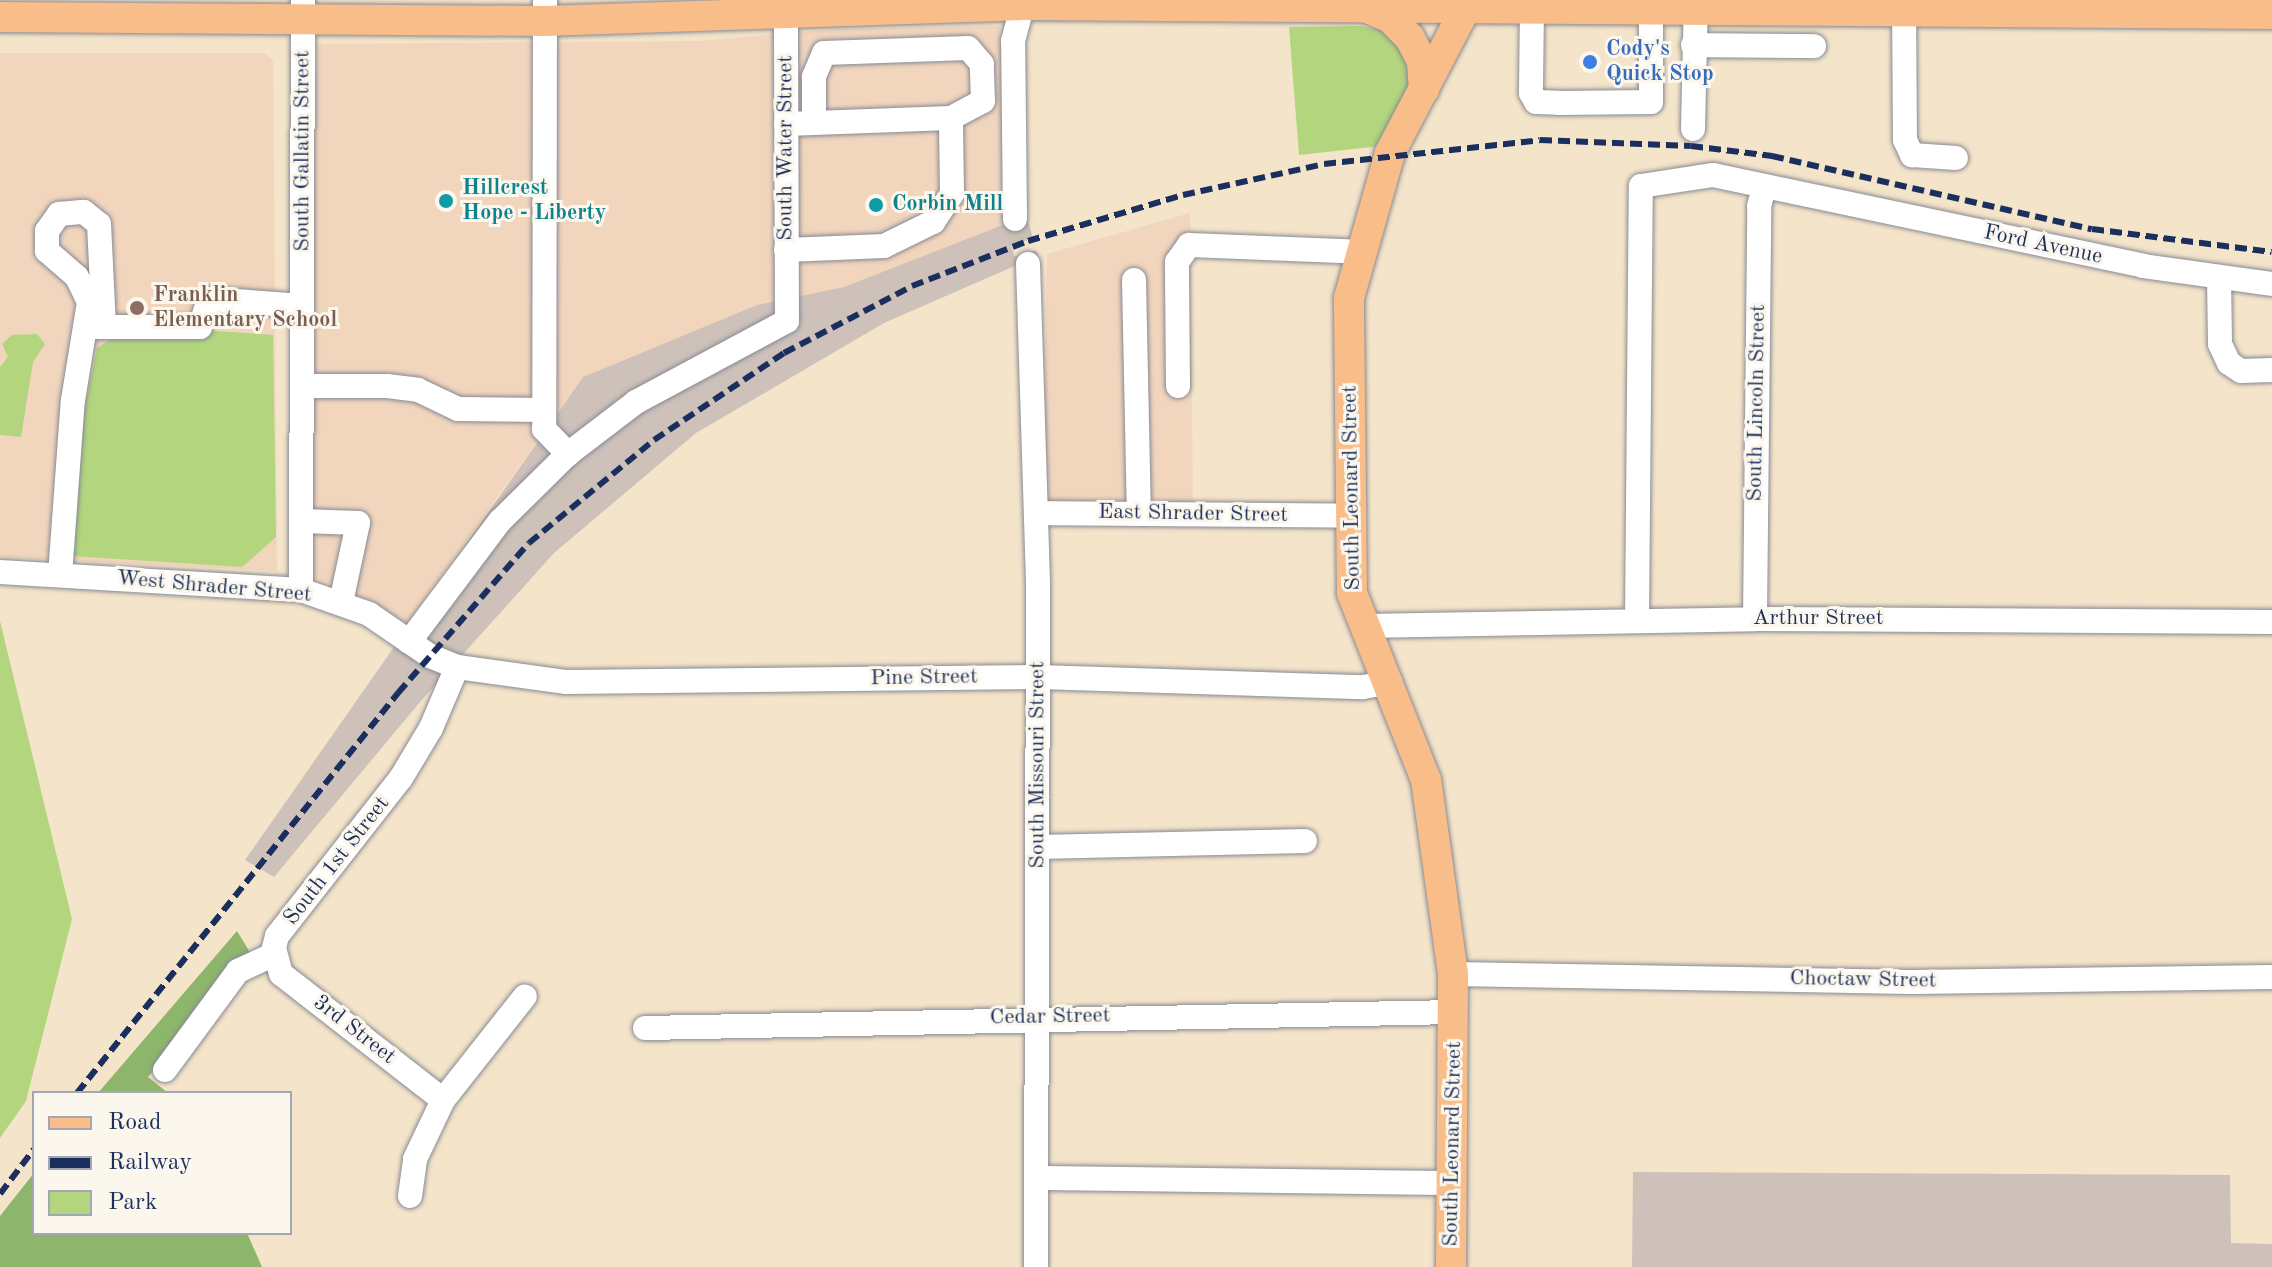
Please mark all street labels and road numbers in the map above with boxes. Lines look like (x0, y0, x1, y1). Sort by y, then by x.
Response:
street label: South Gallatin Street (290, 50, 316, 252)
street label: South Water Street (773, 55, 799, 241)
street label: Ford Avenue (1981, 220, 2105, 270)
street label: South Lincoln Street (1742, 304, 1772, 502)
street label: South Leonard Street (1337, 385, 1367, 591)
street label: East Shrader Street (1098, 499, 1288, 529)
street label: West Shrader Street (115, 565, 313, 609)
street label: Arthur Street (1753, 606, 1883, 632)
street label: South Missouri Street (1025, 661, 1051, 869)
street label: Pine Street (870, 664, 978, 692)
street label: South 1st Street (278, 791, 396, 931)
street label: Choctaw Street (1789, 966, 1937, 994)
street label: 3rd Street (307, 990, 401, 1070)
street label: Cedar Street (989, 1003, 1111, 1031)
street label: South Leonard Street (1438, 1041, 1468, 1247)

